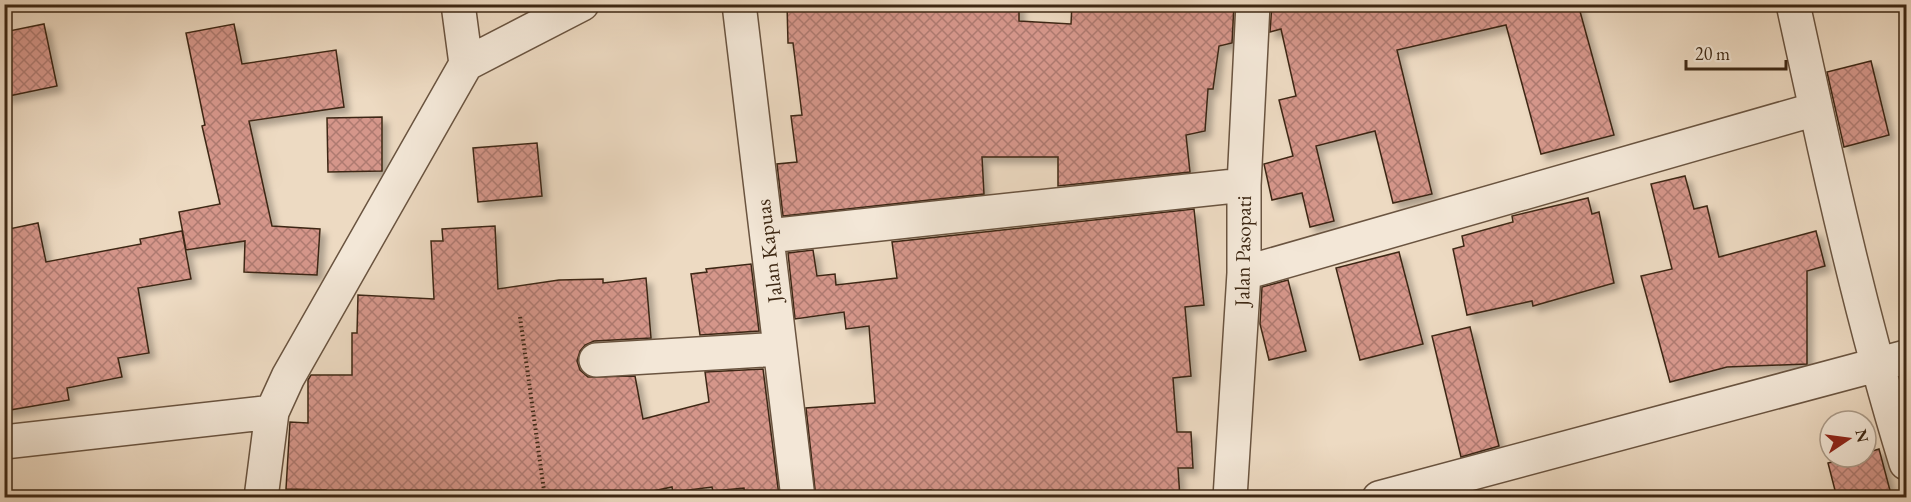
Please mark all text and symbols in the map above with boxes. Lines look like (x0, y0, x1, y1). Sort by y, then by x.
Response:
scale bar (1686, 33, 1786, 71)
text: 20 m (1695, 42, 1730, 65)
street label: Jalan Pasopati (1228, 195, 1257, 309)
street label: Jalan Kapuas (749, 198, 788, 306)
north arrow (1818, 409, 1878, 469)
text: N (1850, 427, 1874, 444)

